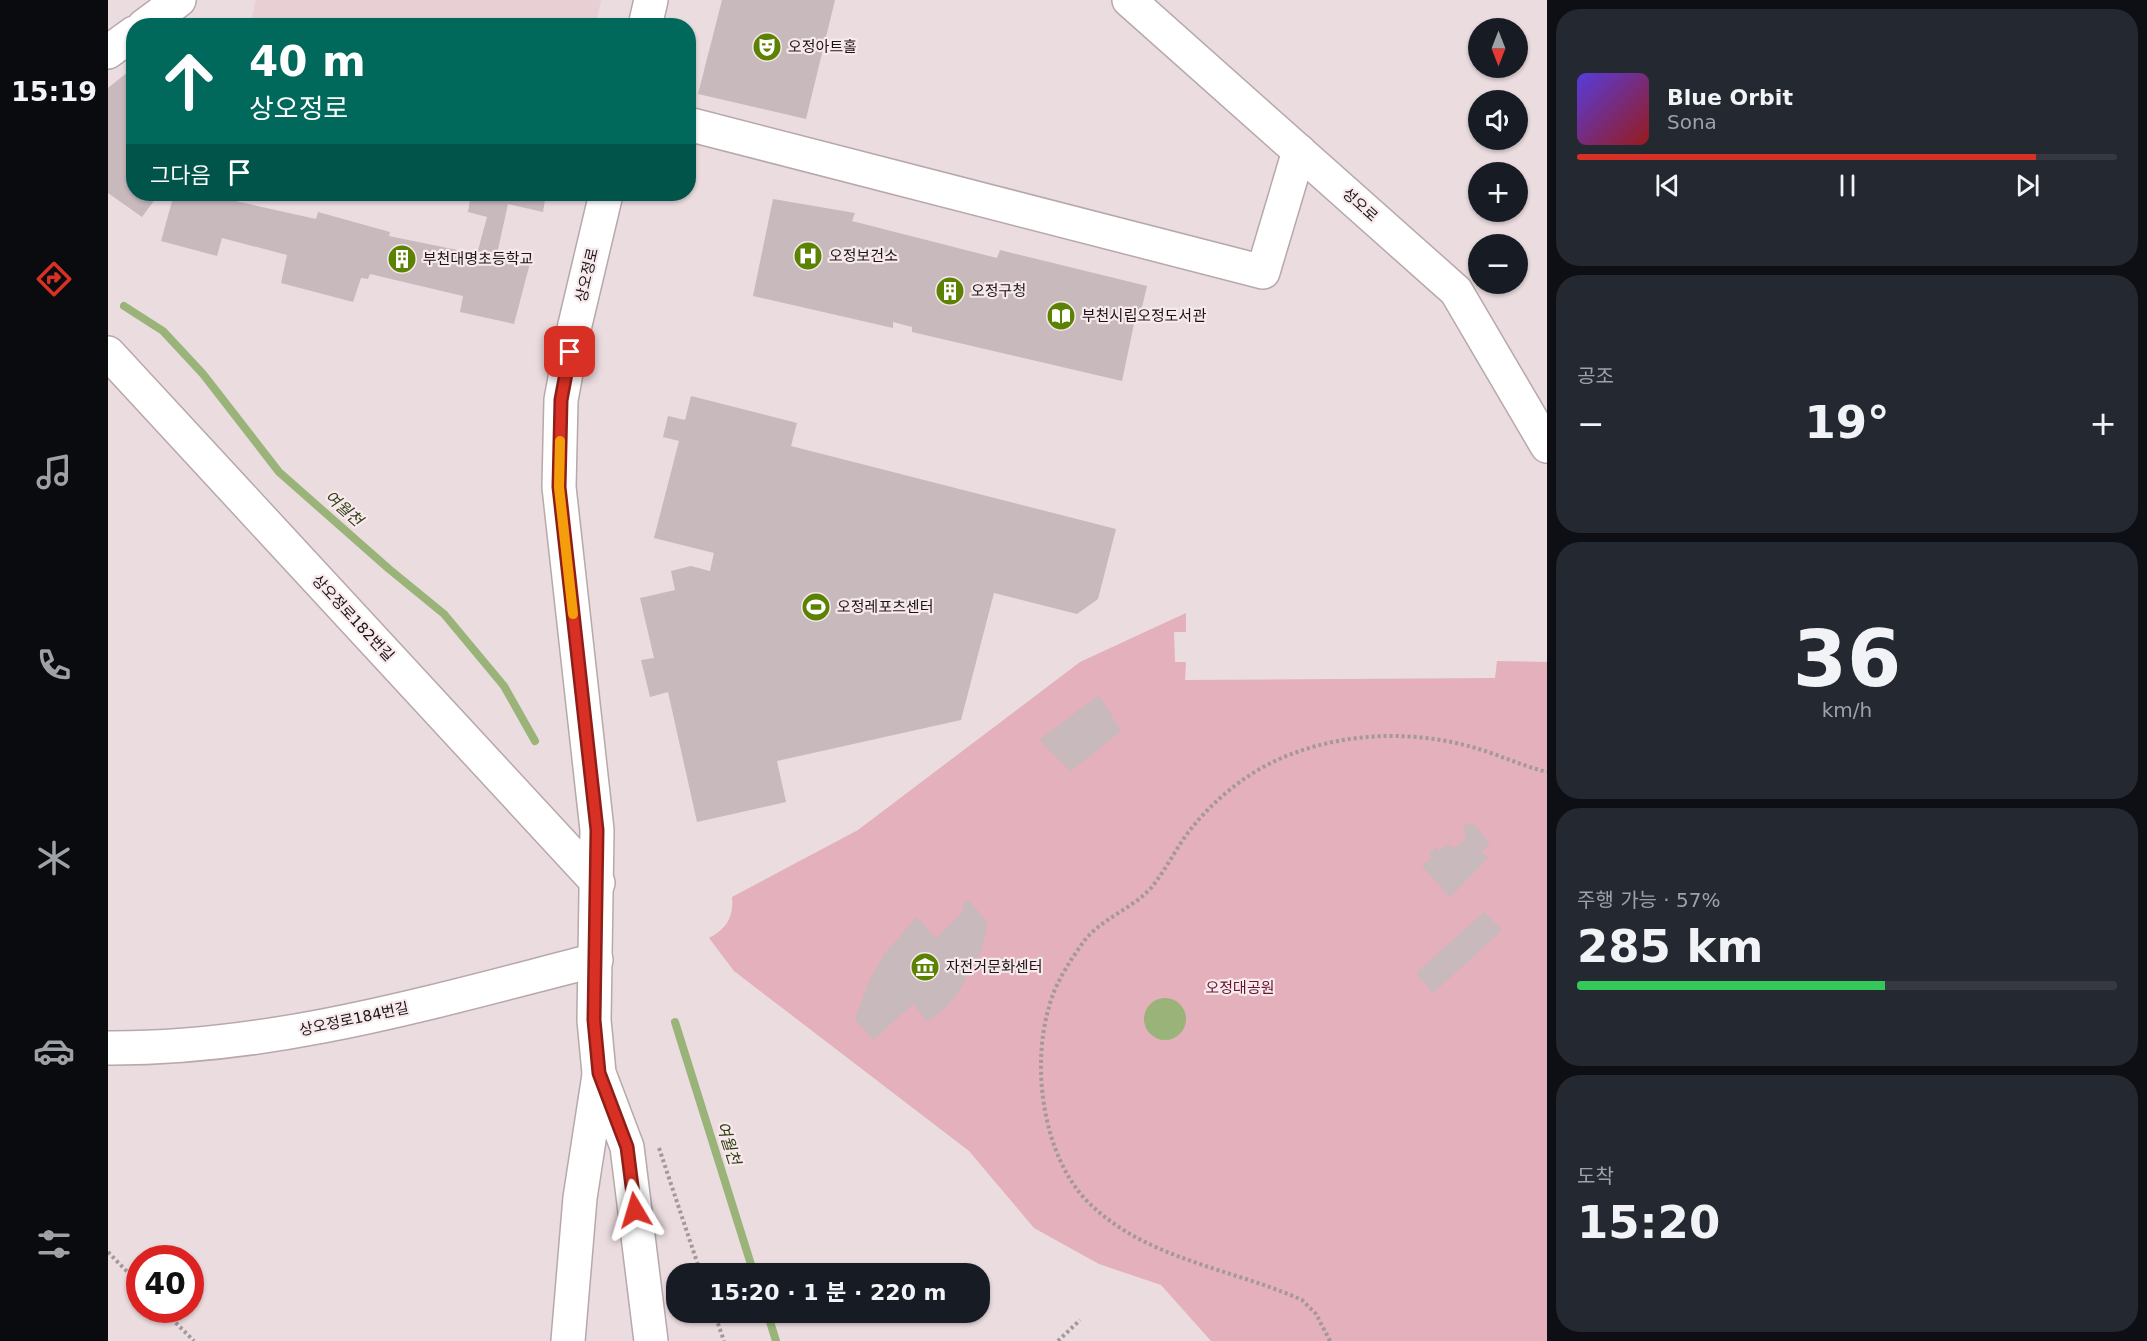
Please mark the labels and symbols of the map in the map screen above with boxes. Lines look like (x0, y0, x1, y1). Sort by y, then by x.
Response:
north arrow (1468, 18, 1528, 78)
theatre icon: 오정아트홀 (751, 31, 783, 63)
place label: 오정아트홀 (788, 38, 857, 56)
street label: 성오로 (1339, 184, 1381, 226)
hospital icon: 오정보건소 (792, 240, 824, 272)
building icon: 부천대명초등학교 (386, 243, 418, 275)
street label: 상오정로 (572, 246, 602, 304)
place label: 오정보건소 (829, 247, 898, 265)
place label: 부천대명초등학교 (423, 250, 533, 268)
building icon: 오정구청 (934, 275, 966, 307)
place label: 오정구청 (971, 282, 1026, 300)
library icon: 부천시립오정도서관 (1045, 300, 1077, 332)
place label: 부천시립오정도서관 (1082, 307, 1206, 325)
pin (544, 326, 595, 377)
water label: 여월천 (321, 487, 368, 532)
street label: 상오정로182번길 (308, 571, 398, 665)
sports icon: 오정레포츠센터 (800, 591, 832, 623)
place label: 오정레포츠센터 (837, 598, 934, 616)
museum icon: 자전거문화센터 (909, 951, 941, 983)
place label: 자전거문화센터 (946, 958, 1043, 976)
park label: 오정대공원 (1205, 979, 1275, 997)
street label: 상오정로184번길 (298, 999, 410, 1039)
water label: 여월천 (713, 1119, 745, 1169)
position arrow (603, 1178, 667, 1242)
speed limit sign: 40 (126, 1245, 204, 1323)

